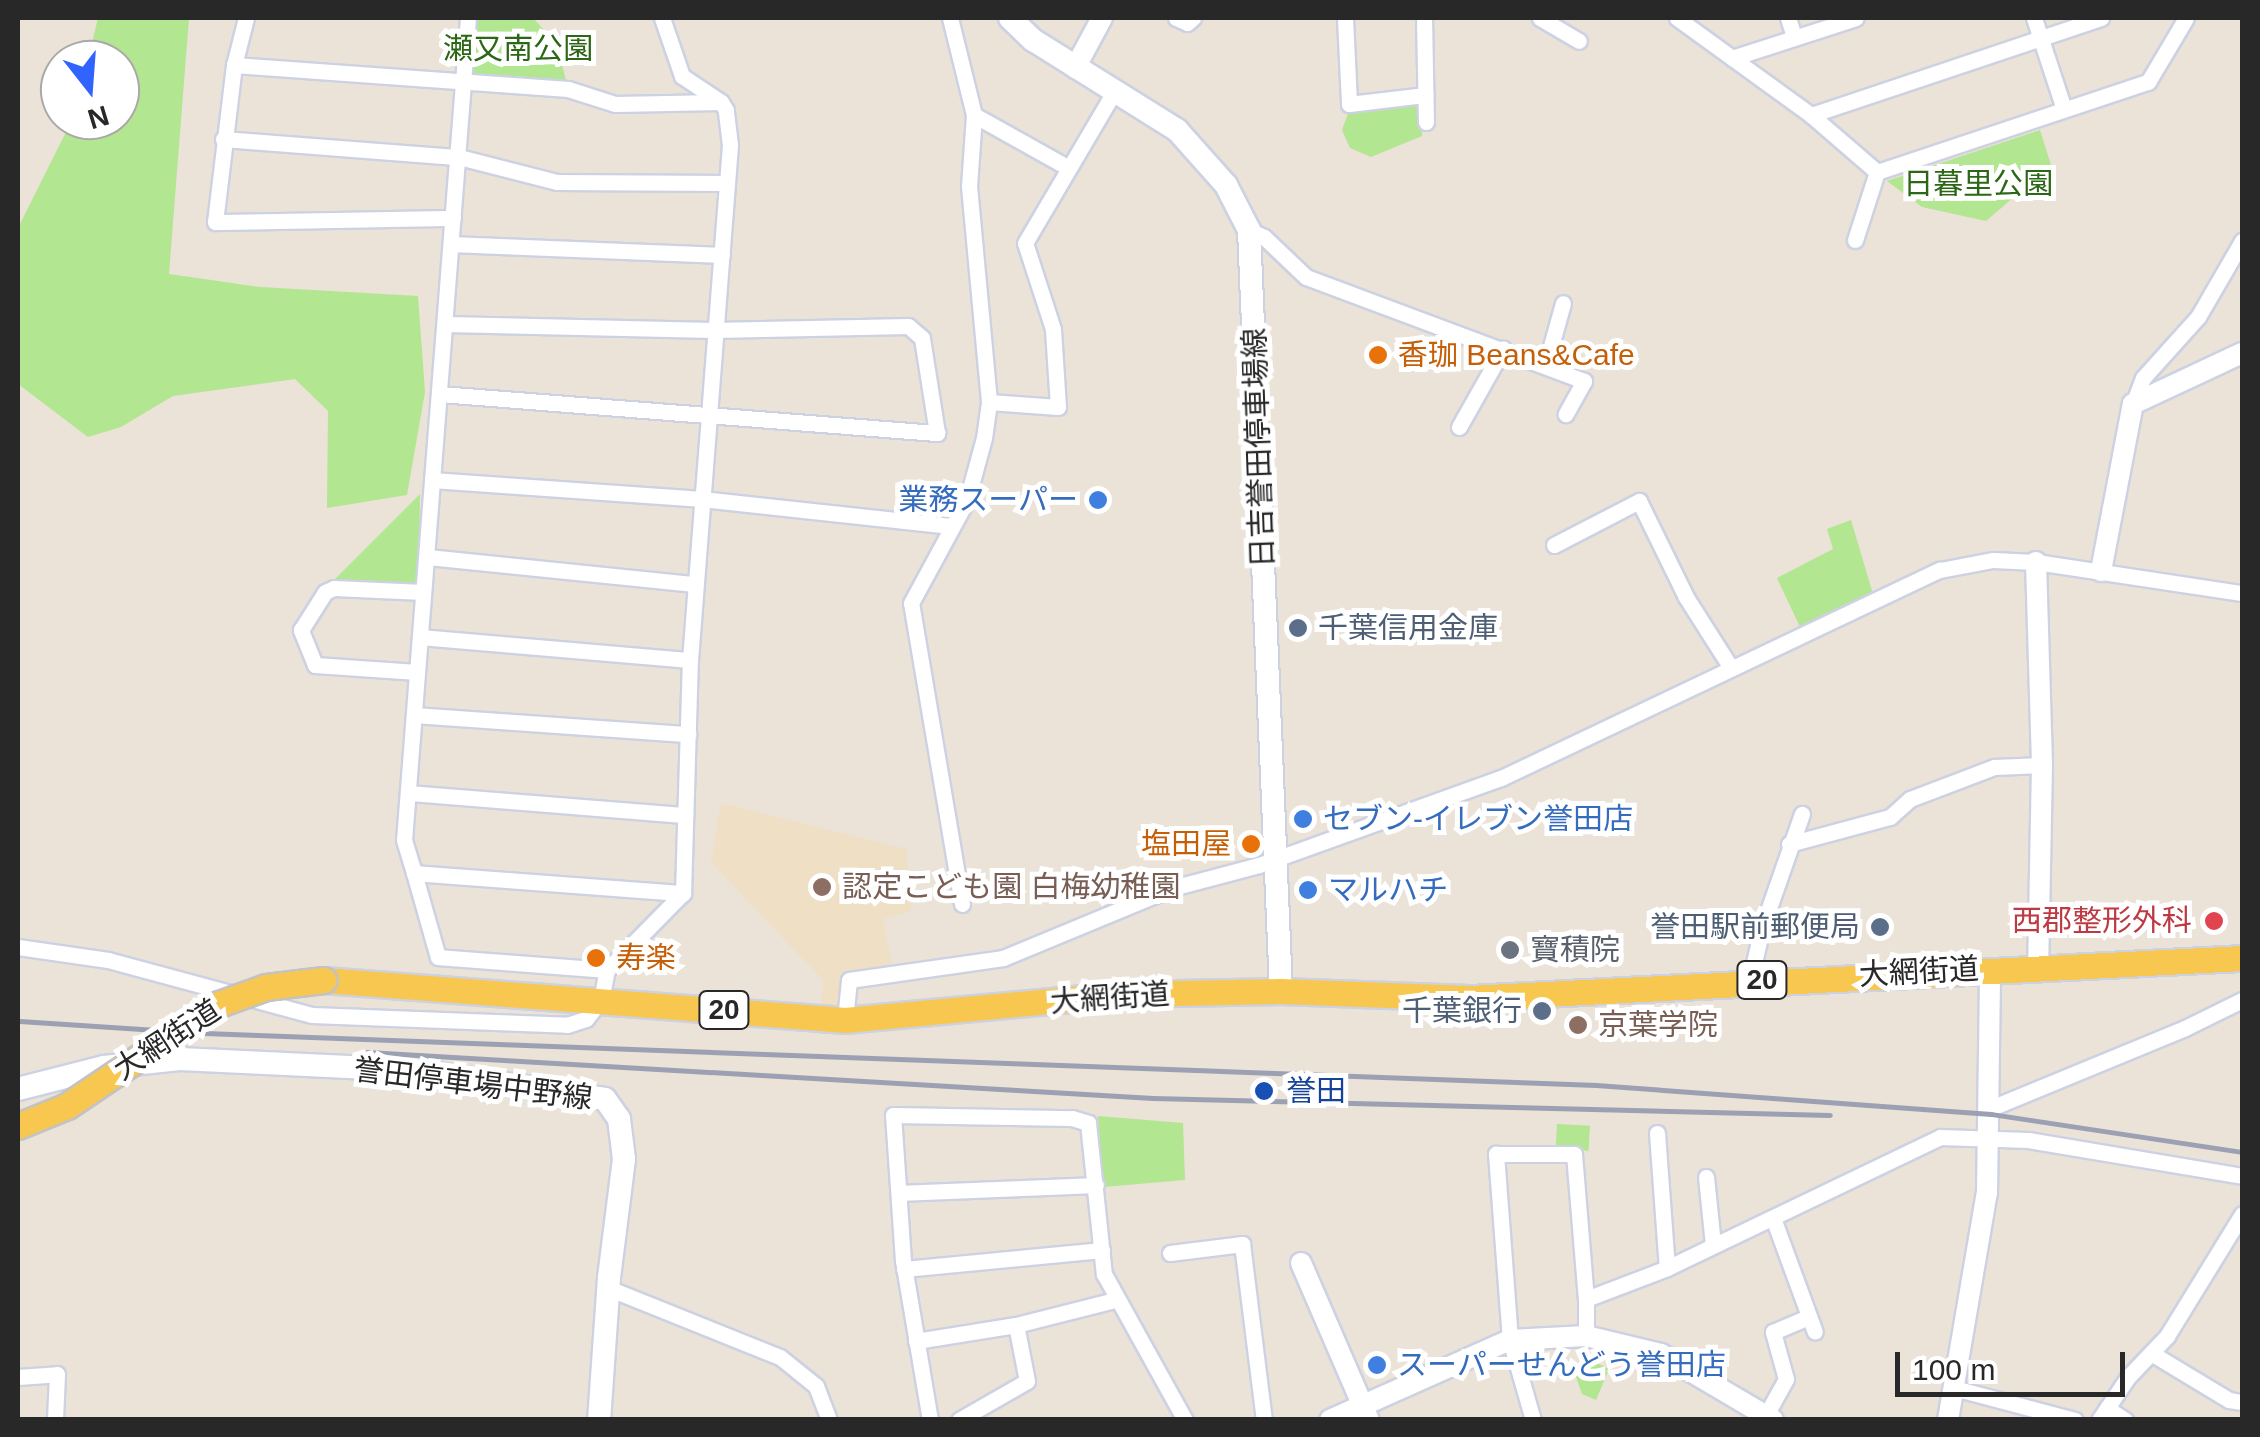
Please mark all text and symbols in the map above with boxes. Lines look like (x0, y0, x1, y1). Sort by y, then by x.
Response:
park label: 瀬又南公園 (443, 31, 593, 67)
north arrow (40, 40, 140, 140)
text: N (84, 99, 113, 135)
park label: 日暮里公園 (1903, 166, 2053, 202)
street label: 日吉誉田停車場線 (1237, 327, 1281, 569)
place label: 香珈 Beans&Cafe (1398, 337, 1635, 373)
marker: 香珈 Beans&Cafe (1367, 344, 1389, 366)
place label: 業務スーパー (898, 482, 1078, 518)
marker: 業務スーパー (1087, 489, 1109, 511)
place label: 千葉信用金庫 (1318, 610, 1498, 646)
marker: 千葉信用金庫 (1287, 617, 1309, 639)
place label: セブン-イレブン誉田店 (1323, 801, 1633, 837)
marker: セブン-イレブン誉田店 (1292, 808, 1314, 830)
place label: 塩田屋 (1141, 826, 1231, 862)
marker: 塩田屋 (1240, 833, 1262, 855)
place label: 認定こども園 白梅幼稚園 (842, 869, 1180, 905)
place label: マルハチ (1328, 872, 1448, 908)
marker: 認定こども園 白梅幼稚園 (811, 876, 833, 898)
marker: マルハチ (1297, 879, 1319, 901)
place label: 西郡整形外科 (2012, 903, 2192, 939)
marker: 西郡整形外科 (2201, 908, 2227, 934)
place label: 誉田駅前郵便局 (1650, 909, 1860, 945)
marker: 誉田駅前郵便局 (1869, 916, 1891, 938)
place label: 寶積院 (1530, 932, 1620, 968)
marker: 寶積院 (1499, 939, 1521, 961)
place label: 寿楽 (616, 940, 676, 976)
marker: 寿楽 (585, 947, 607, 969)
street label: 大網街道 (1858, 951, 1980, 993)
road number: 20 (1734, 957, 1790, 1003)
street label: 大網街道 (1049, 976, 1171, 1020)
road number: 20 (696, 987, 752, 1033)
street label: 大網街道 (107, 992, 227, 1088)
place label: 千葉銀行 (1402, 993, 1522, 1029)
marker: 千葉銀行 (1531, 1000, 1553, 1022)
place label: 京葉学院 (1598, 1007, 1718, 1043)
marker: 京葉学院 (1567, 1014, 1589, 1036)
street label: 誉田停車場中野線 (352, 1052, 594, 1116)
place label: 誉田 (1286, 1073, 1346, 1109)
marker: 誉田 (1251, 1078, 1277, 1104)
scale bar (1900, 1332, 2130, 1394)
place label: スーパーせんどう誉田店 (1397, 1347, 1727, 1383)
text: 100 m (1912, 1353, 1995, 1386)
marker: スーパーせんどう誉田店 (1366, 1354, 1388, 1376)

